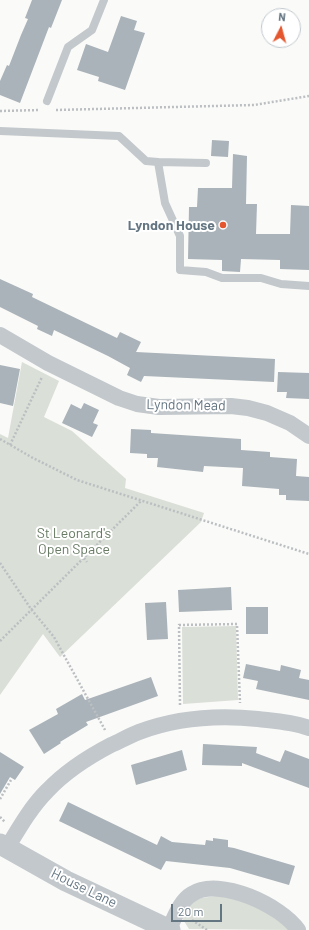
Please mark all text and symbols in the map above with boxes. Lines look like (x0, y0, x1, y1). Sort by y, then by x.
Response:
north arrow (261, 8, 301, 48)
text: N (278, 10, 287, 23)
place label: Lyndon House (128, 217, 215, 233)
marker: Lyndon House (218, 220, 228, 230)
street label: Lyndon Mead (146, 396, 226, 414)
park label: St Leonard's Open Space (37, 525, 111, 558)
street label: House Lane (48, 865, 120, 911)
scale bar (173, 896, 224, 922)
text: 20 m (178, 904, 204, 918)

